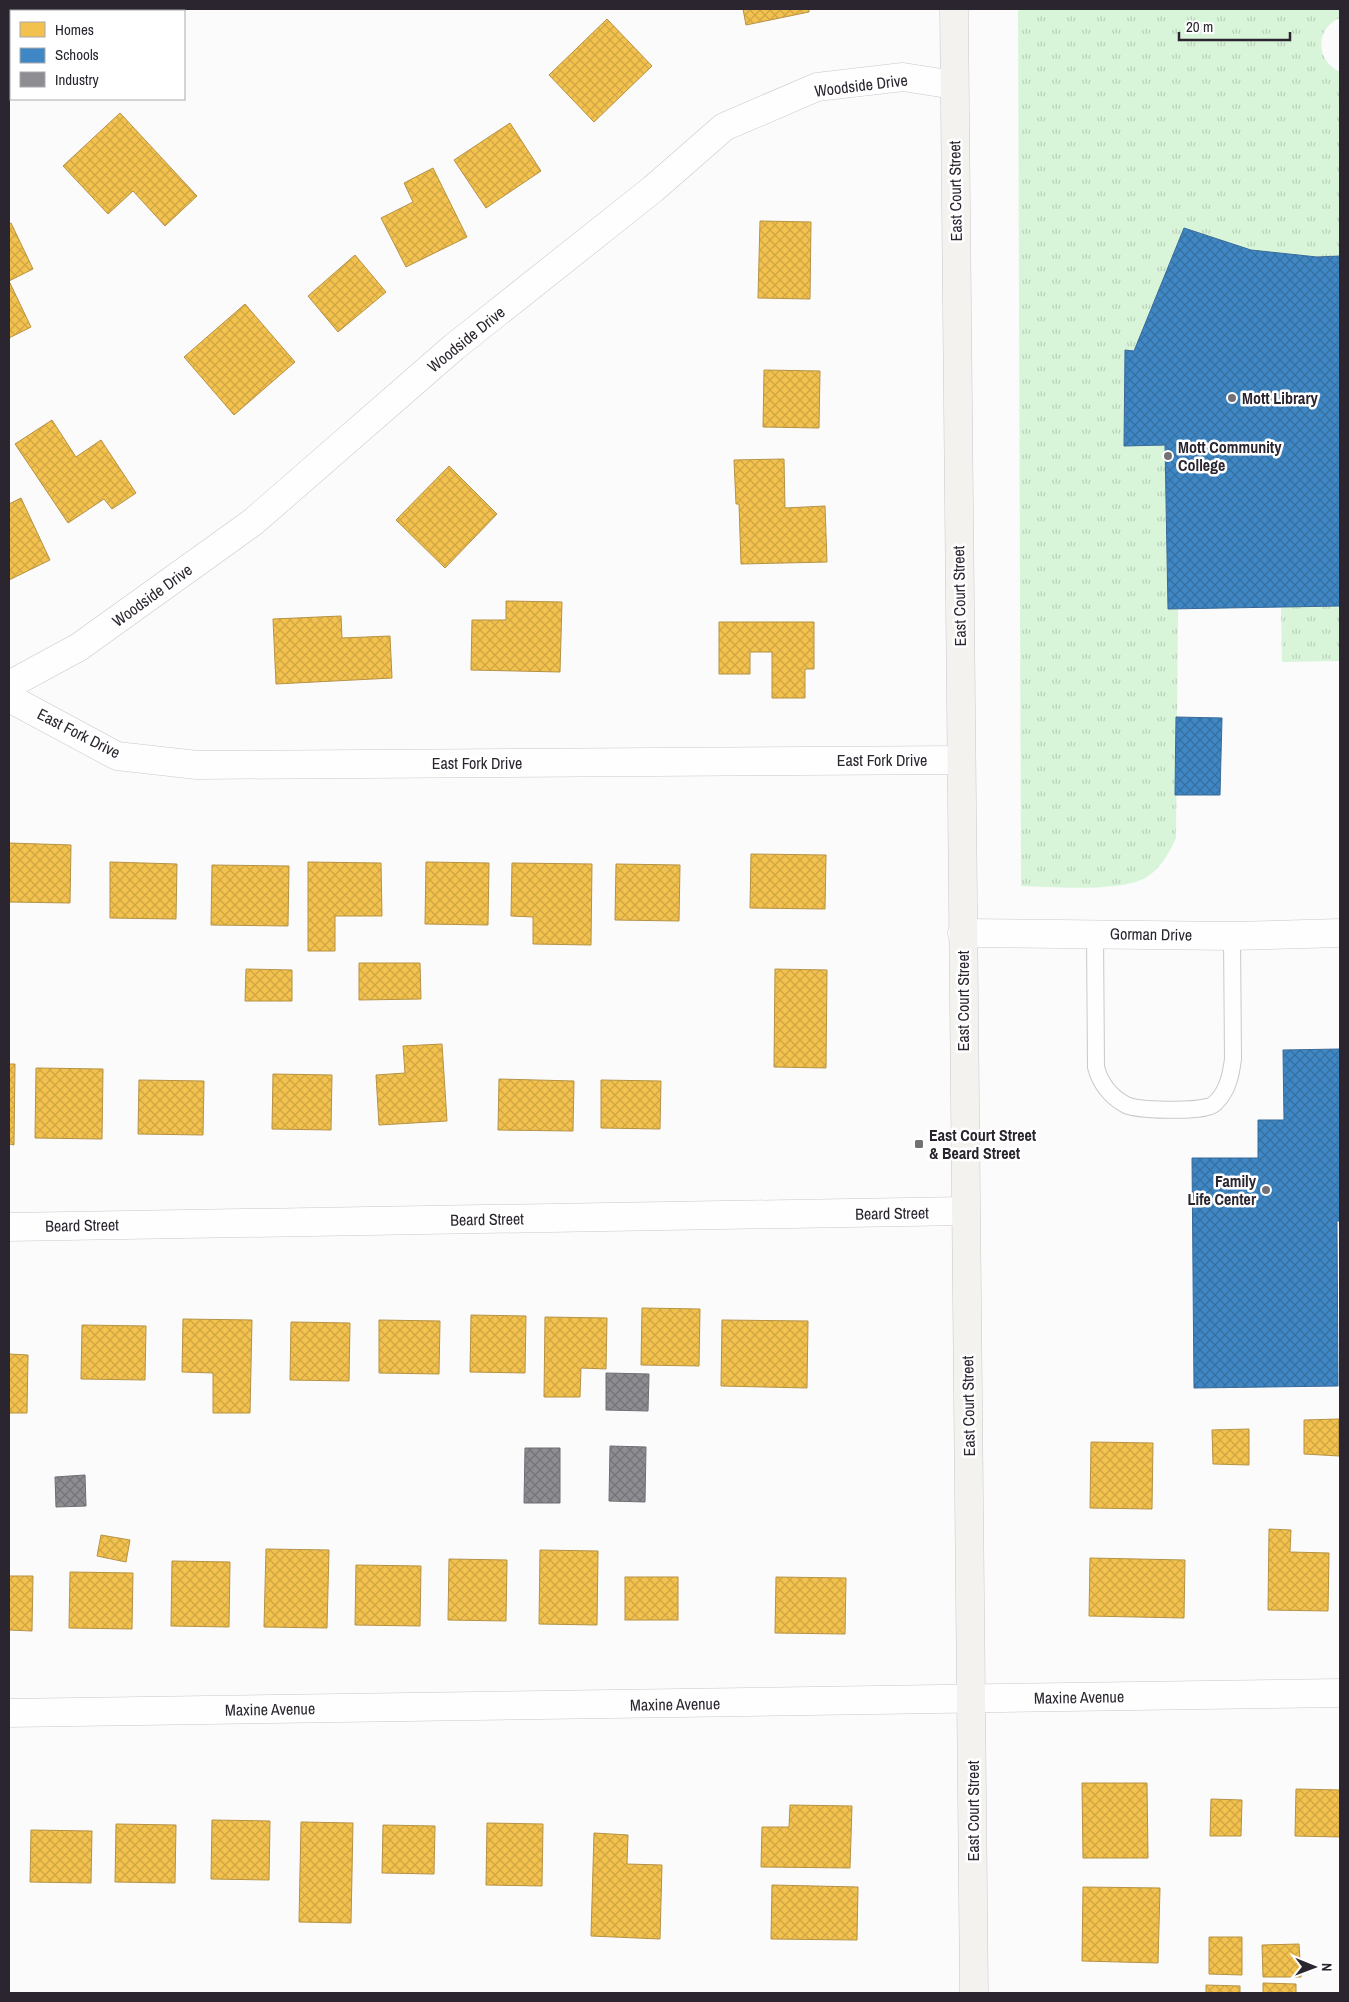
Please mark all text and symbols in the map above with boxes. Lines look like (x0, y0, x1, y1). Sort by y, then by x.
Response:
legend (10, 10, 185, 100)
scale bar (1179, 10, 1290, 42)
text: 20 m (1186, 16, 1213, 37)
text: Homes (55, 19, 94, 40)
text: Schools (55, 44, 99, 65)
street label: Woodside Drive (813, 68, 909, 102)
text: Industry (55, 69, 100, 90)
street label: East Court Street (943, 140, 967, 242)
street label: Woodside Drive (423, 301, 509, 377)
place label: Mott Library (1242, 387, 1319, 409)
marker: Mott Library (1226, 392, 1238, 404)
place label: Mott Community College (1178, 436, 1282, 476)
marker: Mott Community College (1162, 450, 1174, 462)
street label: East Court Street (947, 545, 971, 647)
street label: Woodside Drive (108, 559, 196, 631)
street label: East Fork Drive (34, 703, 124, 763)
street label: East Fork Drive (837, 749, 927, 771)
street label: East Fork Drive (432, 752, 522, 774)
street label: Gorman Drive (1110, 922, 1192, 946)
street label: East Court Street (952, 950, 974, 1051)
place label: East Court Street & Beard Street (929, 1124, 1037, 1164)
marker: East Court Street & Beard Street (913, 1138, 925, 1150)
place label: Family Life Center (1187, 1170, 1257, 1210)
marker: Family Life Center (1260, 1184, 1272, 1196)
street label: Beard Street (855, 1201, 929, 1225)
street label: Beard Street (450, 1207, 524, 1231)
street label: Beard Street (45, 1213, 119, 1237)
street label: East Court Street (956, 1355, 980, 1457)
street label: Maxine Avenue (1034, 1685, 1124, 1709)
street label: Maxine Avenue (630, 1692, 720, 1716)
street label: Maxine Avenue (225, 1697, 315, 1721)
street label: East Court Street (962, 1760, 984, 1861)
north arrow (1289, 1942, 1339, 1992)
text: N (1318, 1963, 1336, 1972)

